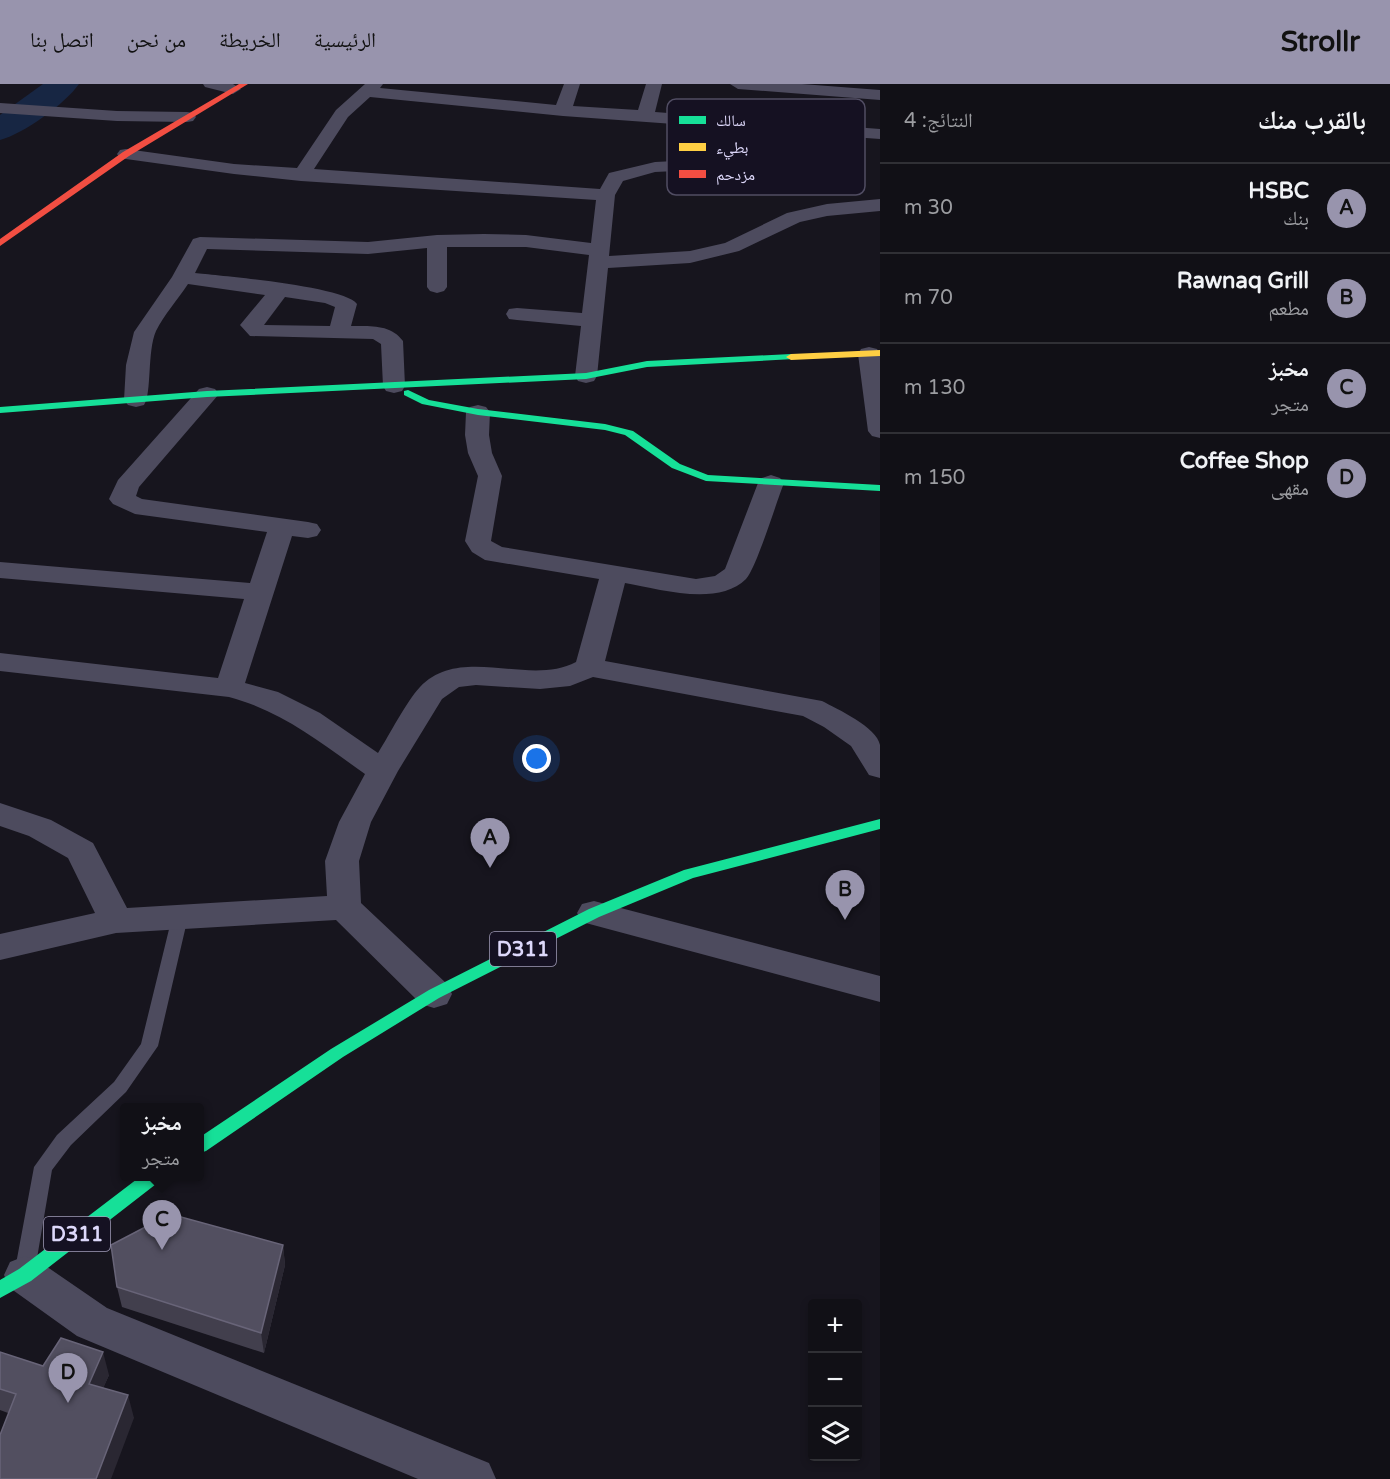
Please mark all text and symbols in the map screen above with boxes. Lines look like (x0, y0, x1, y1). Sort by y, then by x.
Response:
text: Strollr (1281, 25, 1360, 59)
text: اتصل بنا (30, 28, 94, 53)
text: من نحن (127, 28, 186, 53)
text: الخريطة (219, 28, 281, 53)
text: الرئيسية (314, 28, 376, 53)
legend (667, 99, 865, 195)
text: بالقرب منك (1258, 105, 1366, 136)
text: النتائج: 4 (904, 109, 973, 133)
text: سالك (716, 111, 746, 131)
text: بطيء (716, 138, 748, 160)
text: مزدحم (716, 165, 755, 185)
text: HSBC (1248, 178, 1309, 204)
text: 30 m (904, 196, 953, 220)
text: A (1339, 196, 1354, 220)
text: بنك (1283, 207, 1309, 231)
text: Rawnaq Grill (1177, 268, 1309, 294)
text: 70 m (904, 286, 953, 310)
text: B (1340, 286, 1353, 310)
text: مطعم (1268, 297, 1309, 321)
text: مخبز (1269, 356, 1309, 382)
text: 130 m (904, 376, 965, 400)
text: C (1340, 376, 1353, 400)
text: متجر (1271, 393, 1309, 417)
text: Coffee Shop (1180, 448, 1309, 474)
text: 150 m (904, 466, 965, 490)
text: D (1339, 466, 1354, 490)
text: مقهى (1271, 477, 1309, 501)
your location (522, 744, 551, 773)
pin: A (470, 818, 510, 868)
pin: B (826, 870, 864, 920)
road number: D311 (490, 932, 556, 966)
popup (120, 1103, 204, 1181)
text: مخبز (142, 1110, 182, 1136)
text: متجر (142, 1147, 180, 1171)
pin: C (142, 1200, 182, 1250)
road number: D311 (44, 1217, 110, 1251)
map controls (808, 1299, 862, 1461)
button: + (808, 1299, 862, 1353)
button: − (808, 1353, 862, 1407)
pin: D (48, 1354, 88, 1403)
button: layers (808, 1407, 862, 1461)

